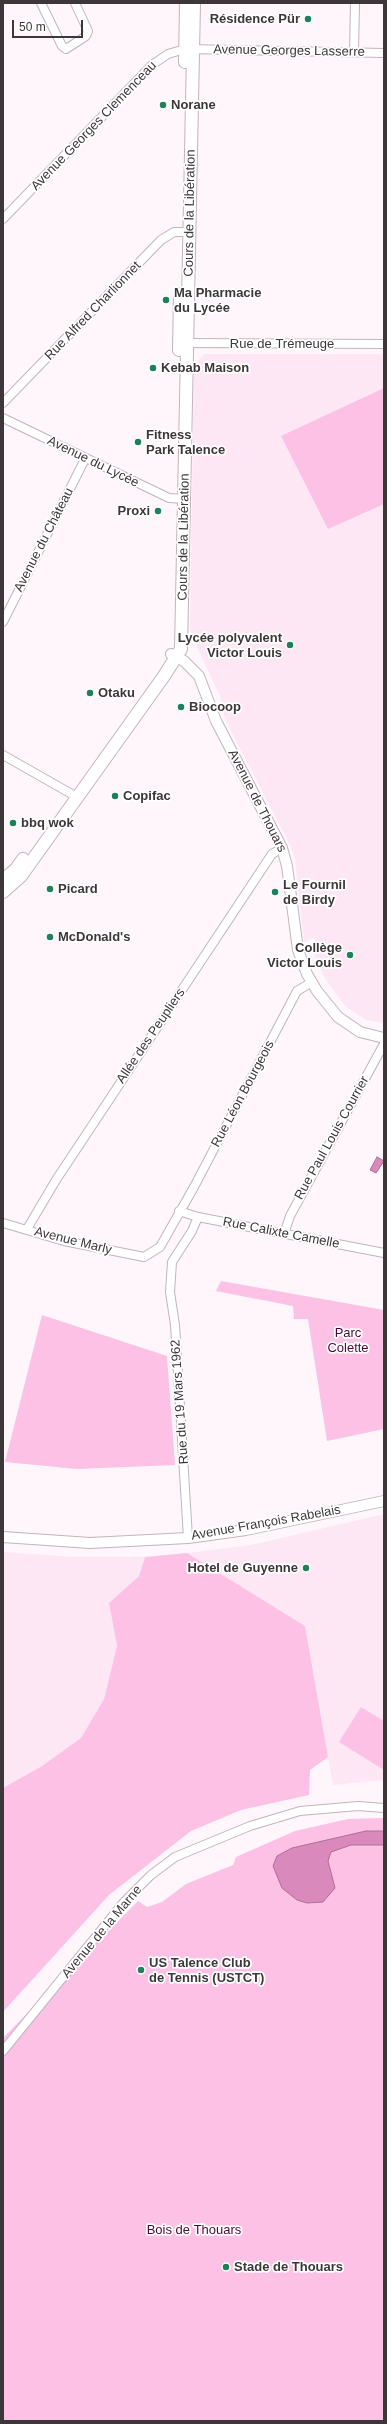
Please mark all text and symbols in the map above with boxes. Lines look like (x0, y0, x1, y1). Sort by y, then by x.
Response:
place label: Résidence Pür (210, 11, 300, 27)
scale bar (14, 12, 85, 38)
marker: Résidence Pür (303, 14, 313, 24)
text: 50 m (19, 20, 46, 34)
street label: Avenue Georges Lasserre (213, 42, 365, 60)
street label: Avenue Georges Clemenceau (28, 58, 160, 194)
place label: Norane (171, 97, 216, 113)
marker: Norane (158, 100, 168, 110)
street label: Cours de la Libération (181, 149, 199, 277)
street label: Rue Alfred Charlionnet (42, 258, 144, 364)
place label: Ma Pharmacie du Lycée (174, 285, 261, 316)
marker: Ma Pharmacie du Lycée (161, 295, 171, 305)
street label: Rue de Trémeuge (230, 336, 334, 352)
place label: Kebab Maison (161, 360, 249, 376)
marker: Kebab Maison (148, 363, 158, 373)
place label: Fitness Park Talence (146, 427, 225, 458)
street label: Avenue du Lycée (45, 433, 141, 491)
marker: Fitness Park Talence (133, 437, 143, 447)
street label: Cours de la Libération (175, 473, 193, 601)
street label: Avenue du Château (11, 485, 77, 595)
place label: Proxi (117, 503, 150, 519)
marker: Proxi (153, 506, 163, 516)
place label: Lycée polyvalent Victor Louis (178, 630, 282, 661)
marker: Lycée polyvalent Victor Louis (285, 640, 295, 650)
place label: Otaku (98, 685, 135, 701)
marker: Otaku (85, 688, 95, 698)
place label: Biocoop (189, 699, 241, 715)
marker: Biocoop (176, 702, 186, 712)
street label: Avenue de Thouars (224, 747, 290, 855)
place label: Copifac (123, 788, 171, 804)
marker: Copifac (110, 791, 120, 801)
place label: bbq wok (21, 815, 74, 831)
marker: bbq wok (8, 818, 18, 828)
place label: Le Fournil de Birdy (283, 877, 346, 908)
place label: Picard (58, 881, 98, 897)
marker: Picard (45, 884, 55, 894)
marker: Le Fournil de Birdy (270, 887, 280, 897)
place label: McDonald's (58, 929, 130, 945)
marker: McDonald's (45, 932, 55, 942)
place label: Collège Victor Louis (267, 940, 342, 971)
marker: Collège Victor Louis (345, 950, 355, 960)
street label: Allée des Peupliers (113, 986, 189, 1086)
street label: Rue Léon Bourgeois (208, 1038, 278, 1150)
street label: Rue Paul Louis Courrier (292, 1074, 372, 1202)
street label: Rue Calixte Camelle (221, 1214, 341, 1252)
street label: Avenue Marly (33, 1224, 113, 1258)
park label: Parc Colette (327, 1325, 369, 1356)
street label: Rue du 19 Mars 1962 (168, 1339, 192, 1465)
street label: Avenue François Rabelais (190, 1502, 342, 1544)
place label: Hotel de Guyenne (187, 1560, 298, 1576)
marker: Hotel de Guyenne (301, 1563, 311, 1573)
street label: Avenue de la Marne (59, 1883, 145, 1981)
place label: US Talence Club de Tennis (USTCT) (149, 1955, 264, 1986)
marker: US Talence Club de Tennis (USTCT) (136, 1965, 146, 1975)
park label: Bois de Thouars (147, 2222, 241, 2238)
place label: Stade de Thouars (234, 2259, 343, 2275)
marker: Stade de Thouars (221, 2262, 231, 2272)

